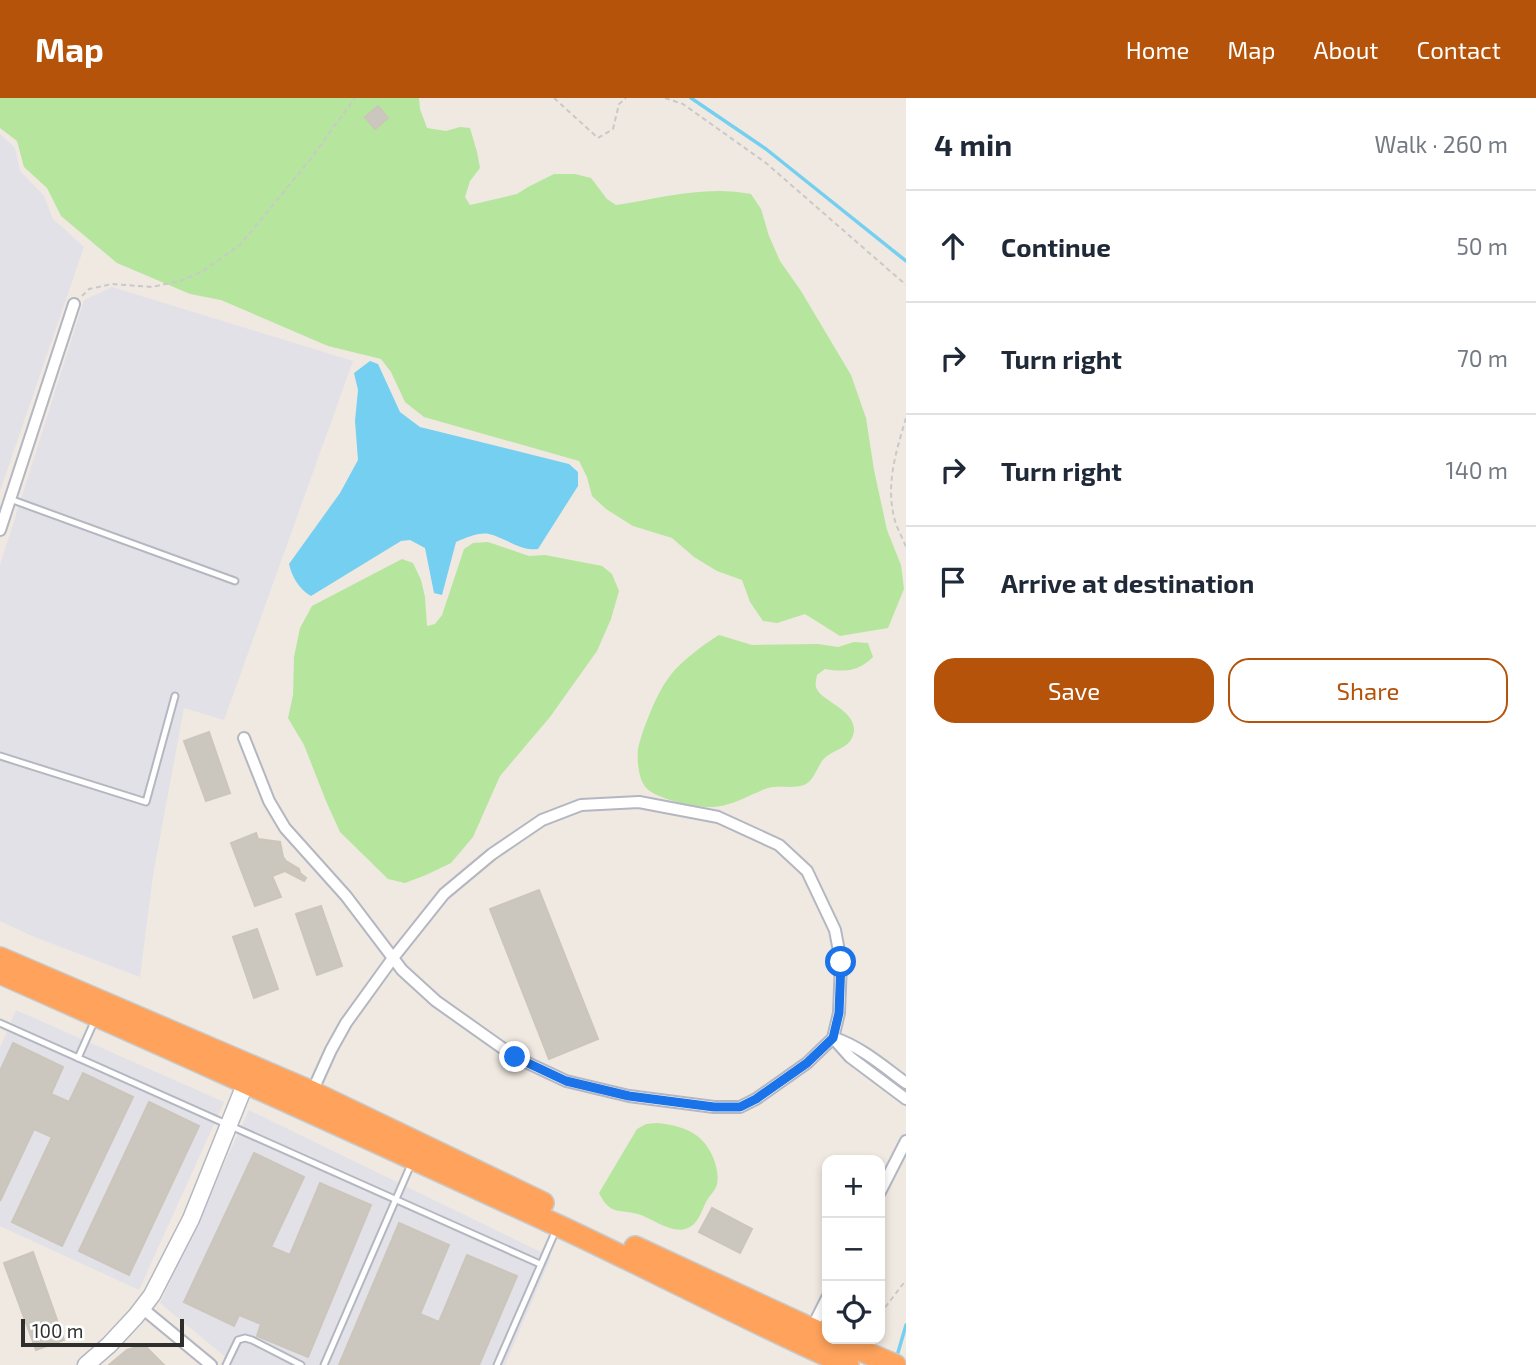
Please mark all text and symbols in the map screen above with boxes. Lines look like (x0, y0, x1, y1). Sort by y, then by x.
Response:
text: Map (35, 29, 104, 69)
text: Home (1126, 35, 1189, 64)
text: Map (1227, 35, 1275, 64)
text: About (1313, 35, 1379, 64)
text: Contact (1417, 35, 1501, 64)
text: 4 min (934, 126, 1012, 162)
text: Walk · 260 m (1375, 130, 1508, 158)
icon: ahead (934, 227, 972, 265)
text: Continue (1001, 231, 1111, 262)
text: 50 m (1457, 232, 1508, 260)
icon: right (934, 339, 972, 377)
text: Turn right (1001, 343, 1122, 374)
text: 70 m (1457, 344, 1508, 372)
icon: right (934, 451, 972, 489)
text: Turn right (1001, 455, 1122, 486)
text: 140 m (1446, 456, 1508, 484)
icon: arrive (934, 563, 972, 601)
text: Arrive at destination (1001, 567, 1254, 598)
button: Save (934, 658, 1214, 723)
button: Share (1228, 658, 1508, 723)
route start (825, 946, 856, 977)
route end (499, 1041, 530, 1072)
map controls (822, 1155, 885, 1344)
button: + (822, 1155, 885, 1218)
button: − (822, 1218, 885, 1281)
button: locate (822, 1281, 885, 1344)
scale bar (21, 1316, 184, 1348)
text: 100 m (32, 1319, 83, 1342)

